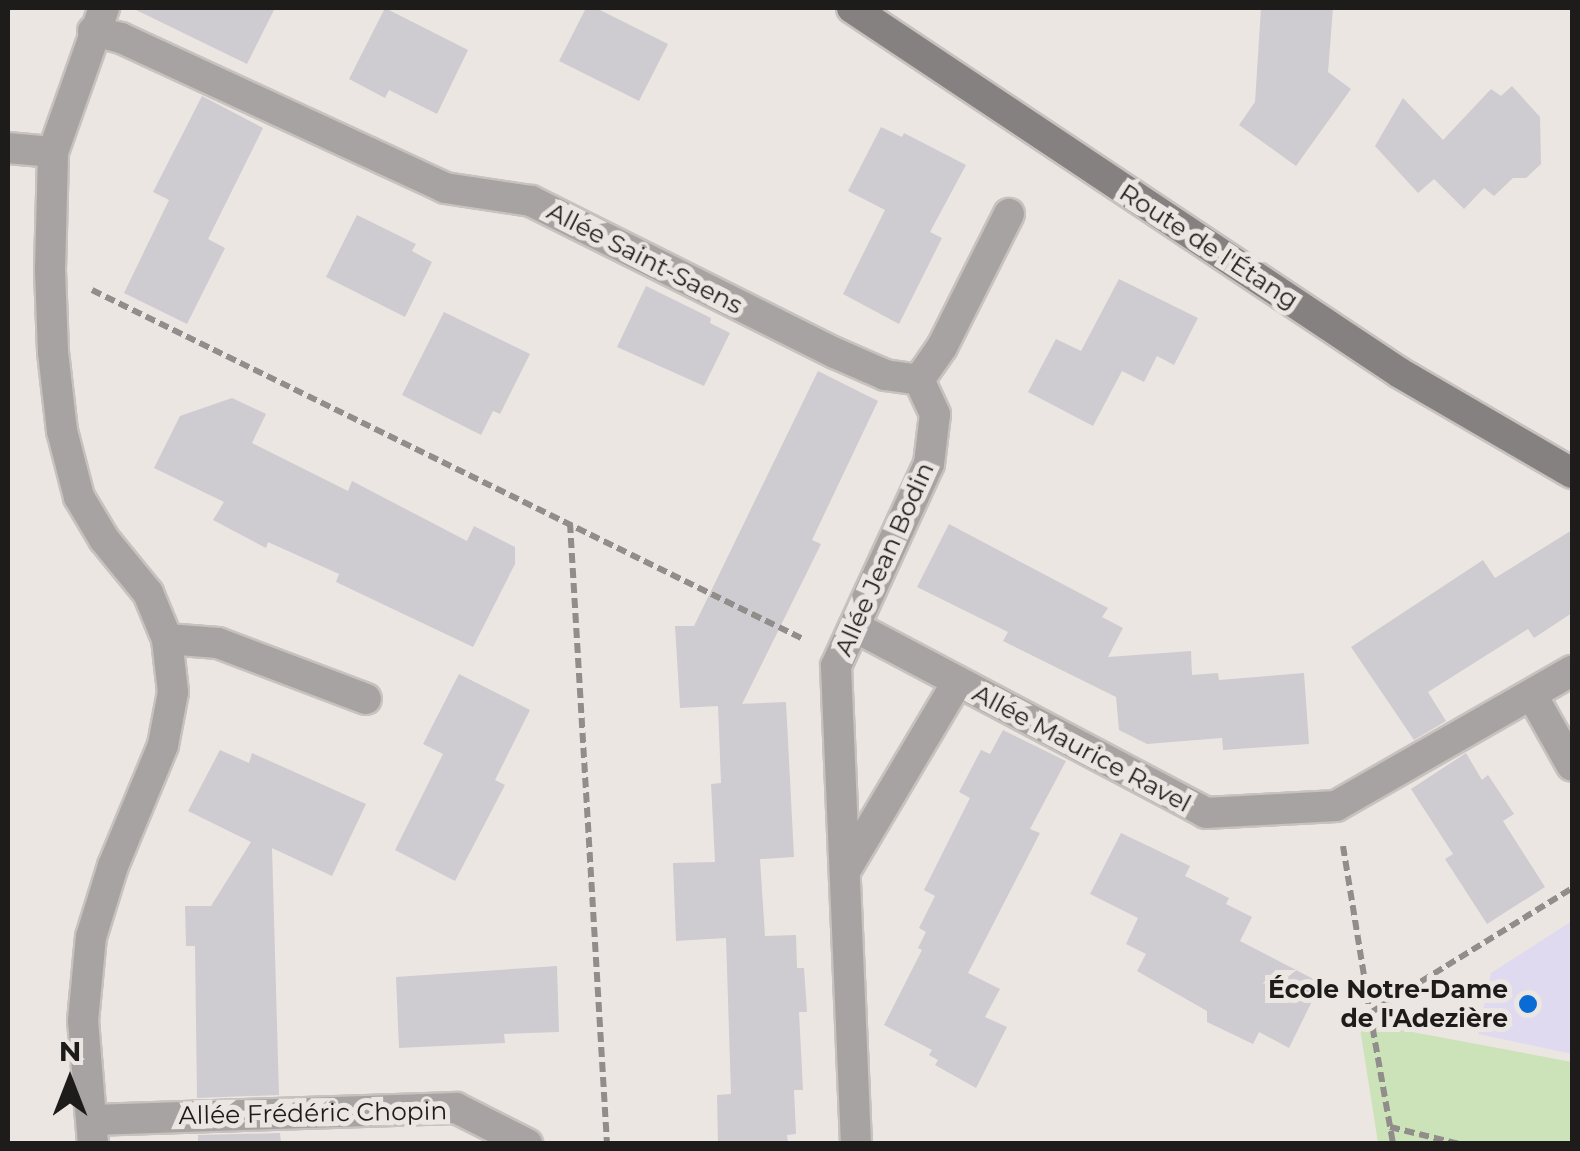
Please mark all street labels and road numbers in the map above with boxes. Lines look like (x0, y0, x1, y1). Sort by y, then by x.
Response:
street label: Route de l'Étang (1114, 177, 1304, 315)
street label: Allée Saint-Saens (542, 196, 748, 320)
street label: Allée Jean Bodin (828, 458, 940, 660)
street label: Allée Maurice Ravel (968, 678, 1196, 818)
street label: Allée Frédéric Chopin (178, 1096, 448, 1130)

